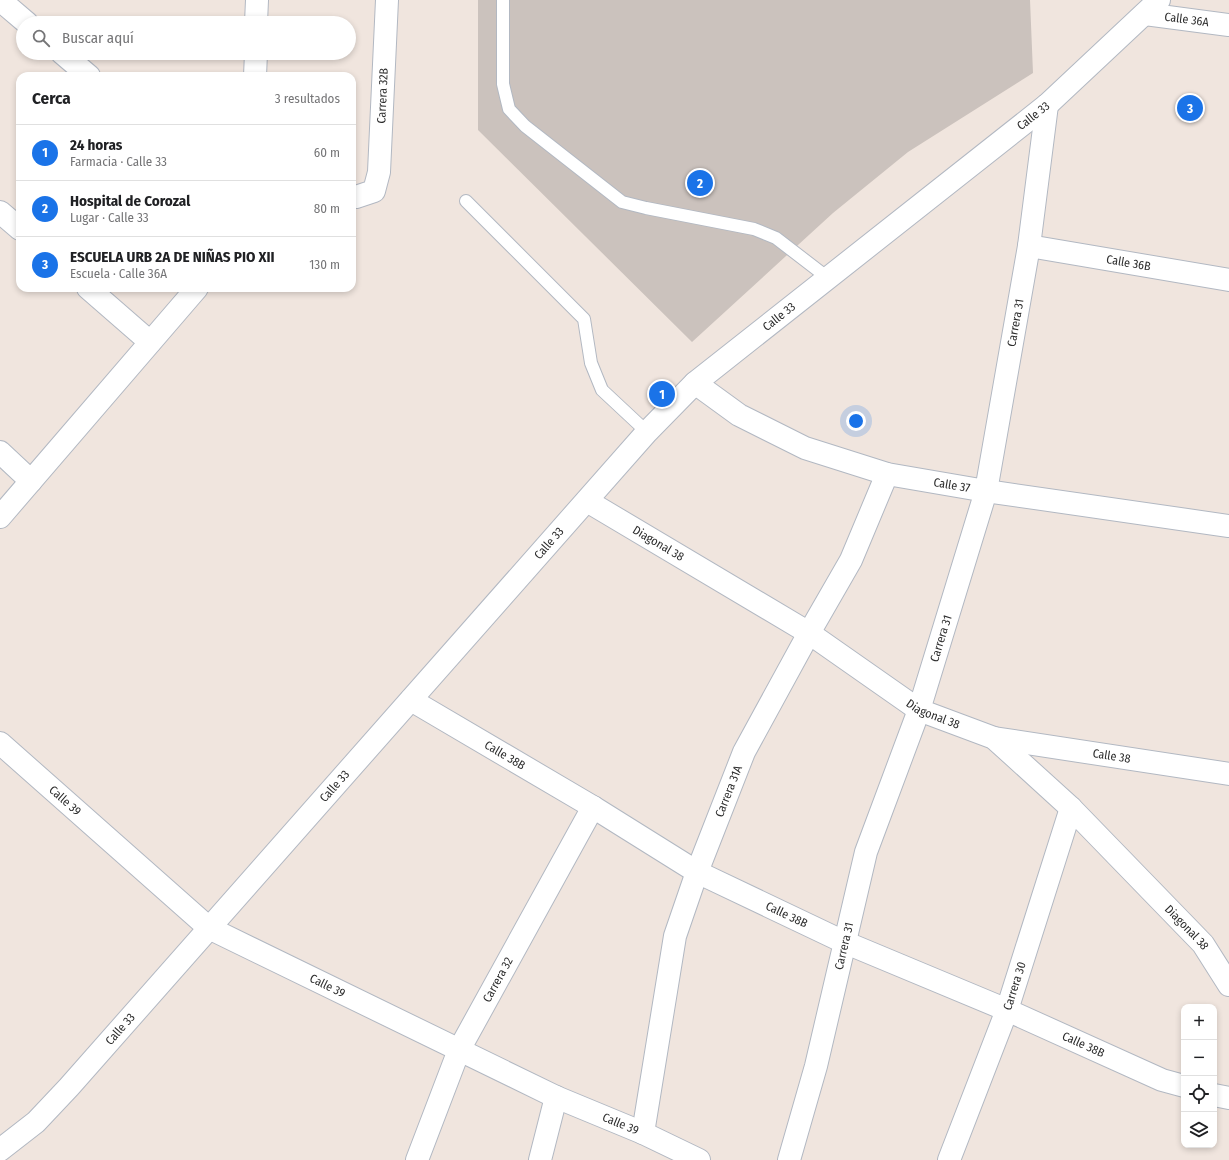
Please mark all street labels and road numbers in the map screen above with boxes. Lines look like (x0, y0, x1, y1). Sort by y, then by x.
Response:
street label: Calle 36A (1164, 10, 1210, 29)
street label: Carrera 32B (374, 67, 391, 124)
street label: Calle 33 (1014, 99, 1052, 133)
street label: Calle 36B (1105, 252, 1152, 274)
street label: Carrera 31 (1004, 298, 1027, 348)
street label: Calle 33 (760, 299, 798, 334)
street label: Calle 37 (932, 475, 971, 495)
street label: Diagonal 38 (630, 523, 686, 564)
street label: Calle 33 (531, 524, 567, 562)
street label: Carrera 31 (927, 613, 955, 664)
street label: Diagonal 38 (903, 696, 962, 732)
street label: Calle 38B (482, 738, 528, 773)
street label: Calle 38 (1092, 746, 1132, 766)
street label: Carrera 31A (712, 763, 745, 819)
street label: Calle 33 (317, 767, 352, 805)
street label: Calle 39 (46, 783, 84, 819)
street label: Calle 38B (763, 899, 810, 931)
street label: Diagonal 38 (1162, 902, 1212, 952)
street label: Carrera 31 (832, 921, 856, 971)
street label: Carrera 32 (480, 955, 516, 1005)
street label: Carrera 30 (1000, 960, 1029, 1012)
street label: Calle 39 (307, 971, 348, 1000)
street label: Calle 33 (102, 1010, 138, 1048)
street label: Calle 38B (1060, 1029, 1107, 1060)
street label: Calle 39 (600, 1110, 641, 1138)

